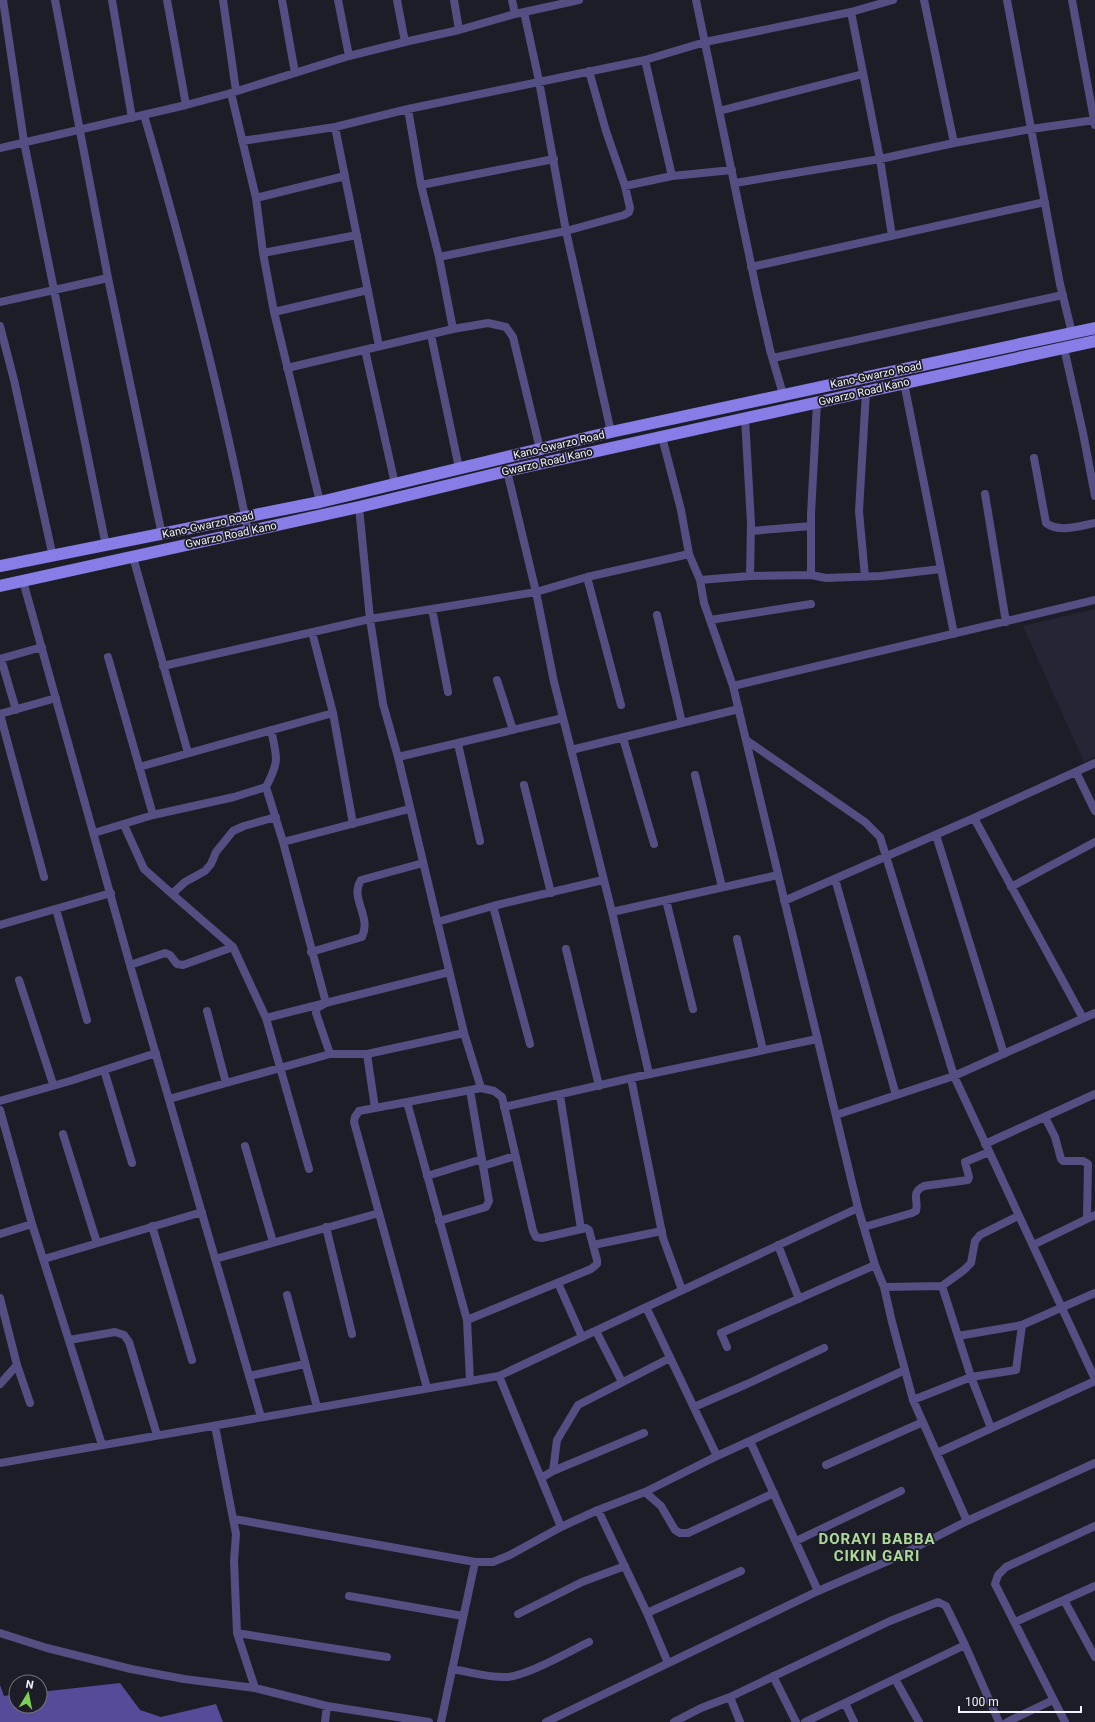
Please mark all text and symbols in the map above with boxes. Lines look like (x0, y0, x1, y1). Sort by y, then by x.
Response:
street label: Kano-Gwarzo Road (829, 359, 923, 391)
street label: Gwarzo Road Kano (817, 375, 911, 409)
street label: Kano-Gwarzo Road (512, 428, 606, 462)
street label: Gwarzo Road Kano (500, 445, 594, 479)
street label: Kano-Gwarzo Road (161, 509, 255, 541)
street label: Gwarzo Road Kano (184, 519, 278, 551)
district label: DORAYI BABBA CIKIN GARI (818, 1530, 936, 1565)
north arrow (8, 1674, 48, 1714)
text: N (25, 1678, 35, 1692)
scale bar (959, 1688, 1081, 1714)
text: 100 m (965, 1695, 999, 1709)

